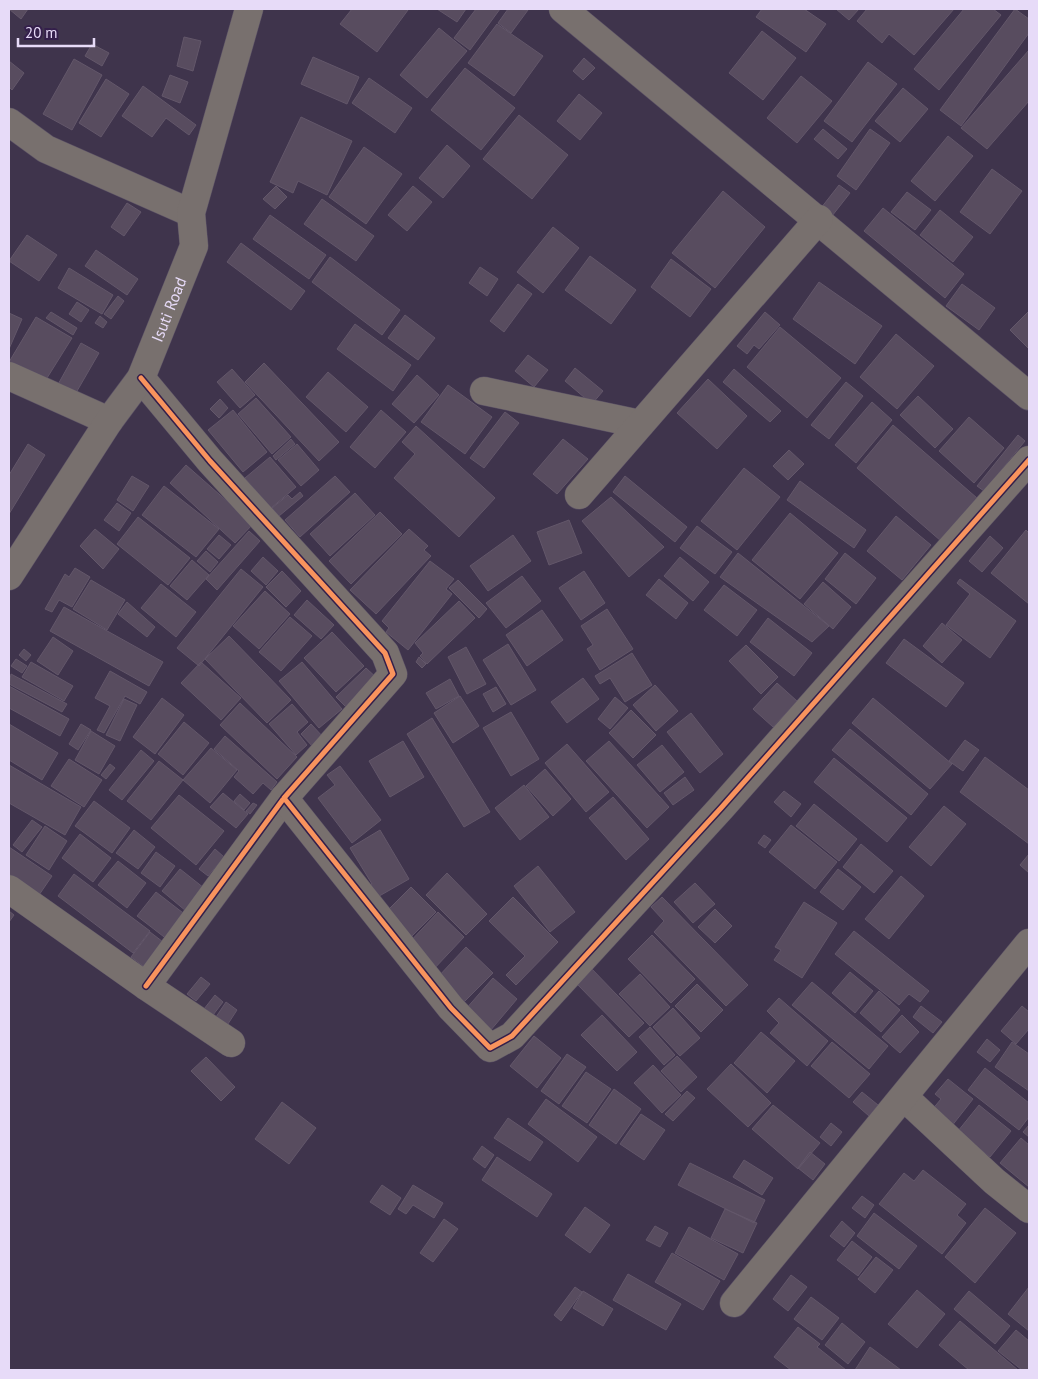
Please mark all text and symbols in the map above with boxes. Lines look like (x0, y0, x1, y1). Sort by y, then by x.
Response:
scale bar (18, 15, 94, 47)
text: 20 m (25, 23, 58, 42)
street label: Isuti Road (147, 274, 190, 345)

